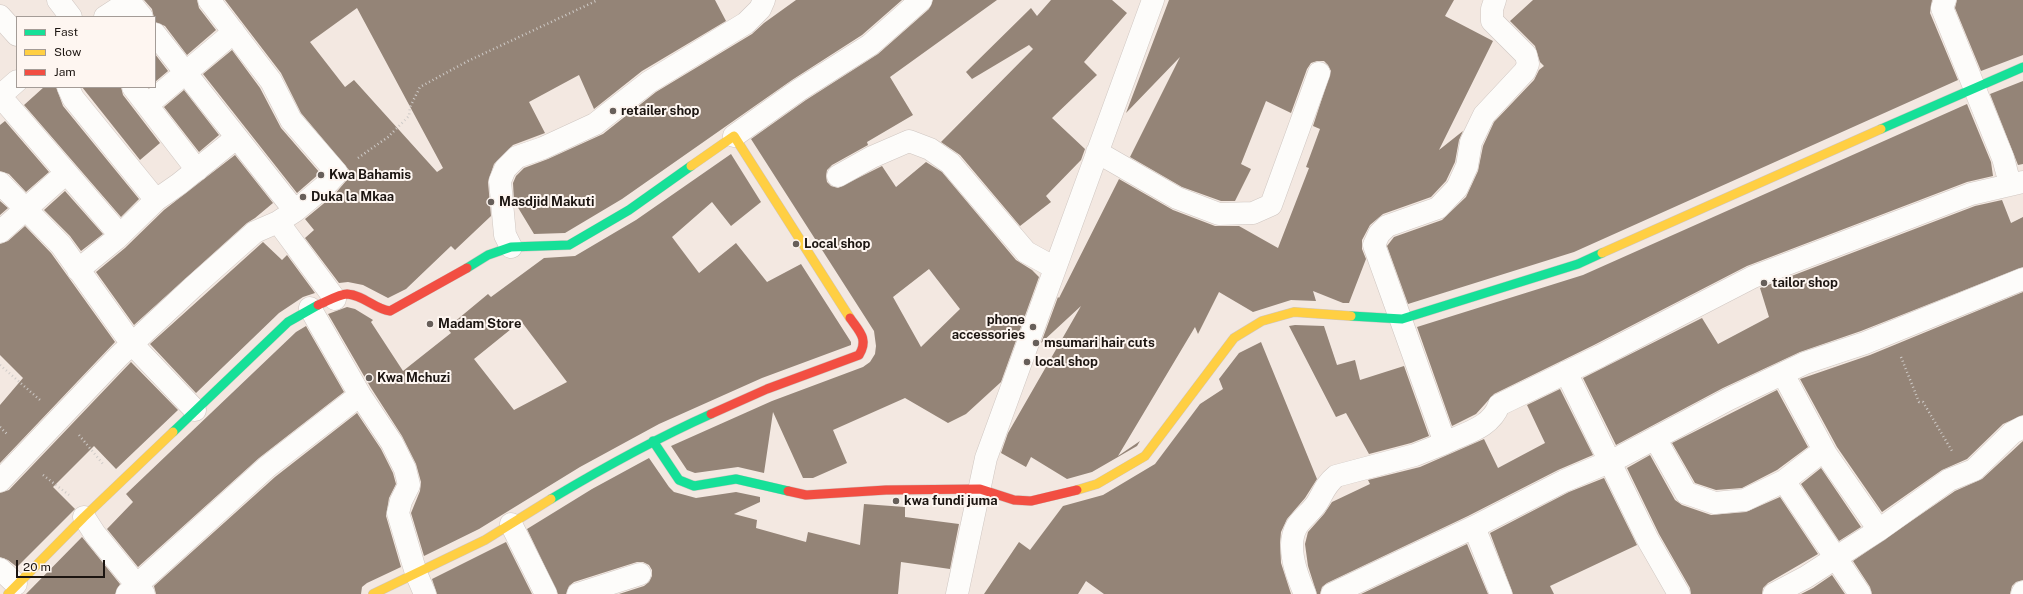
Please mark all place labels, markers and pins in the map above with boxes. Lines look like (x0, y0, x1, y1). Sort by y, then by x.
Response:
place label: retailer shop (621, 103, 699, 119)
marker: retailer shop (608, 106, 618, 116)
place label: Kwa Bahamis (329, 167, 411, 183)
marker: Kwa Bahamis (316, 170, 326, 180)
place label: Duka la Mkaa (311, 189, 394, 205)
marker: Duka la Mkaa (298, 192, 308, 202)
place label: Masdjid Makuti (499, 194, 594, 210)
marker: Masdjid Makuti (486, 197, 496, 207)
place label: Local shop (804, 236, 870, 252)
marker: Local shop (791, 239, 801, 249)
place label: tailor shop (1772, 275, 1838, 291)
marker: tailor shop (1759, 278, 1769, 288)
place label: phone accessories (952, 312, 1025, 343)
place label: Madam Store (438, 316, 521, 332)
marker: Madam Store (425, 319, 435, 329)
marker: phone accessories (1028, 322, 1038, 332)
place label: msumari hair cuts (1044, 335, 1155, 351)
marker: msumari hair cuts (1031, 338, 1041, 348)
place label: local shop (1035, 354, 1098, 370)
marker: local shop (1022, 357, 1032, 367)
place label: Kwa Mchuzi (377, 370, 450, 386)
marker: Kwa Mchuzi (364, 373, 374, 383)
place label: kwa fundi juma (904, 493, 998, 509)
marker: kwa fundi juma (891, 496, 901, 506)

